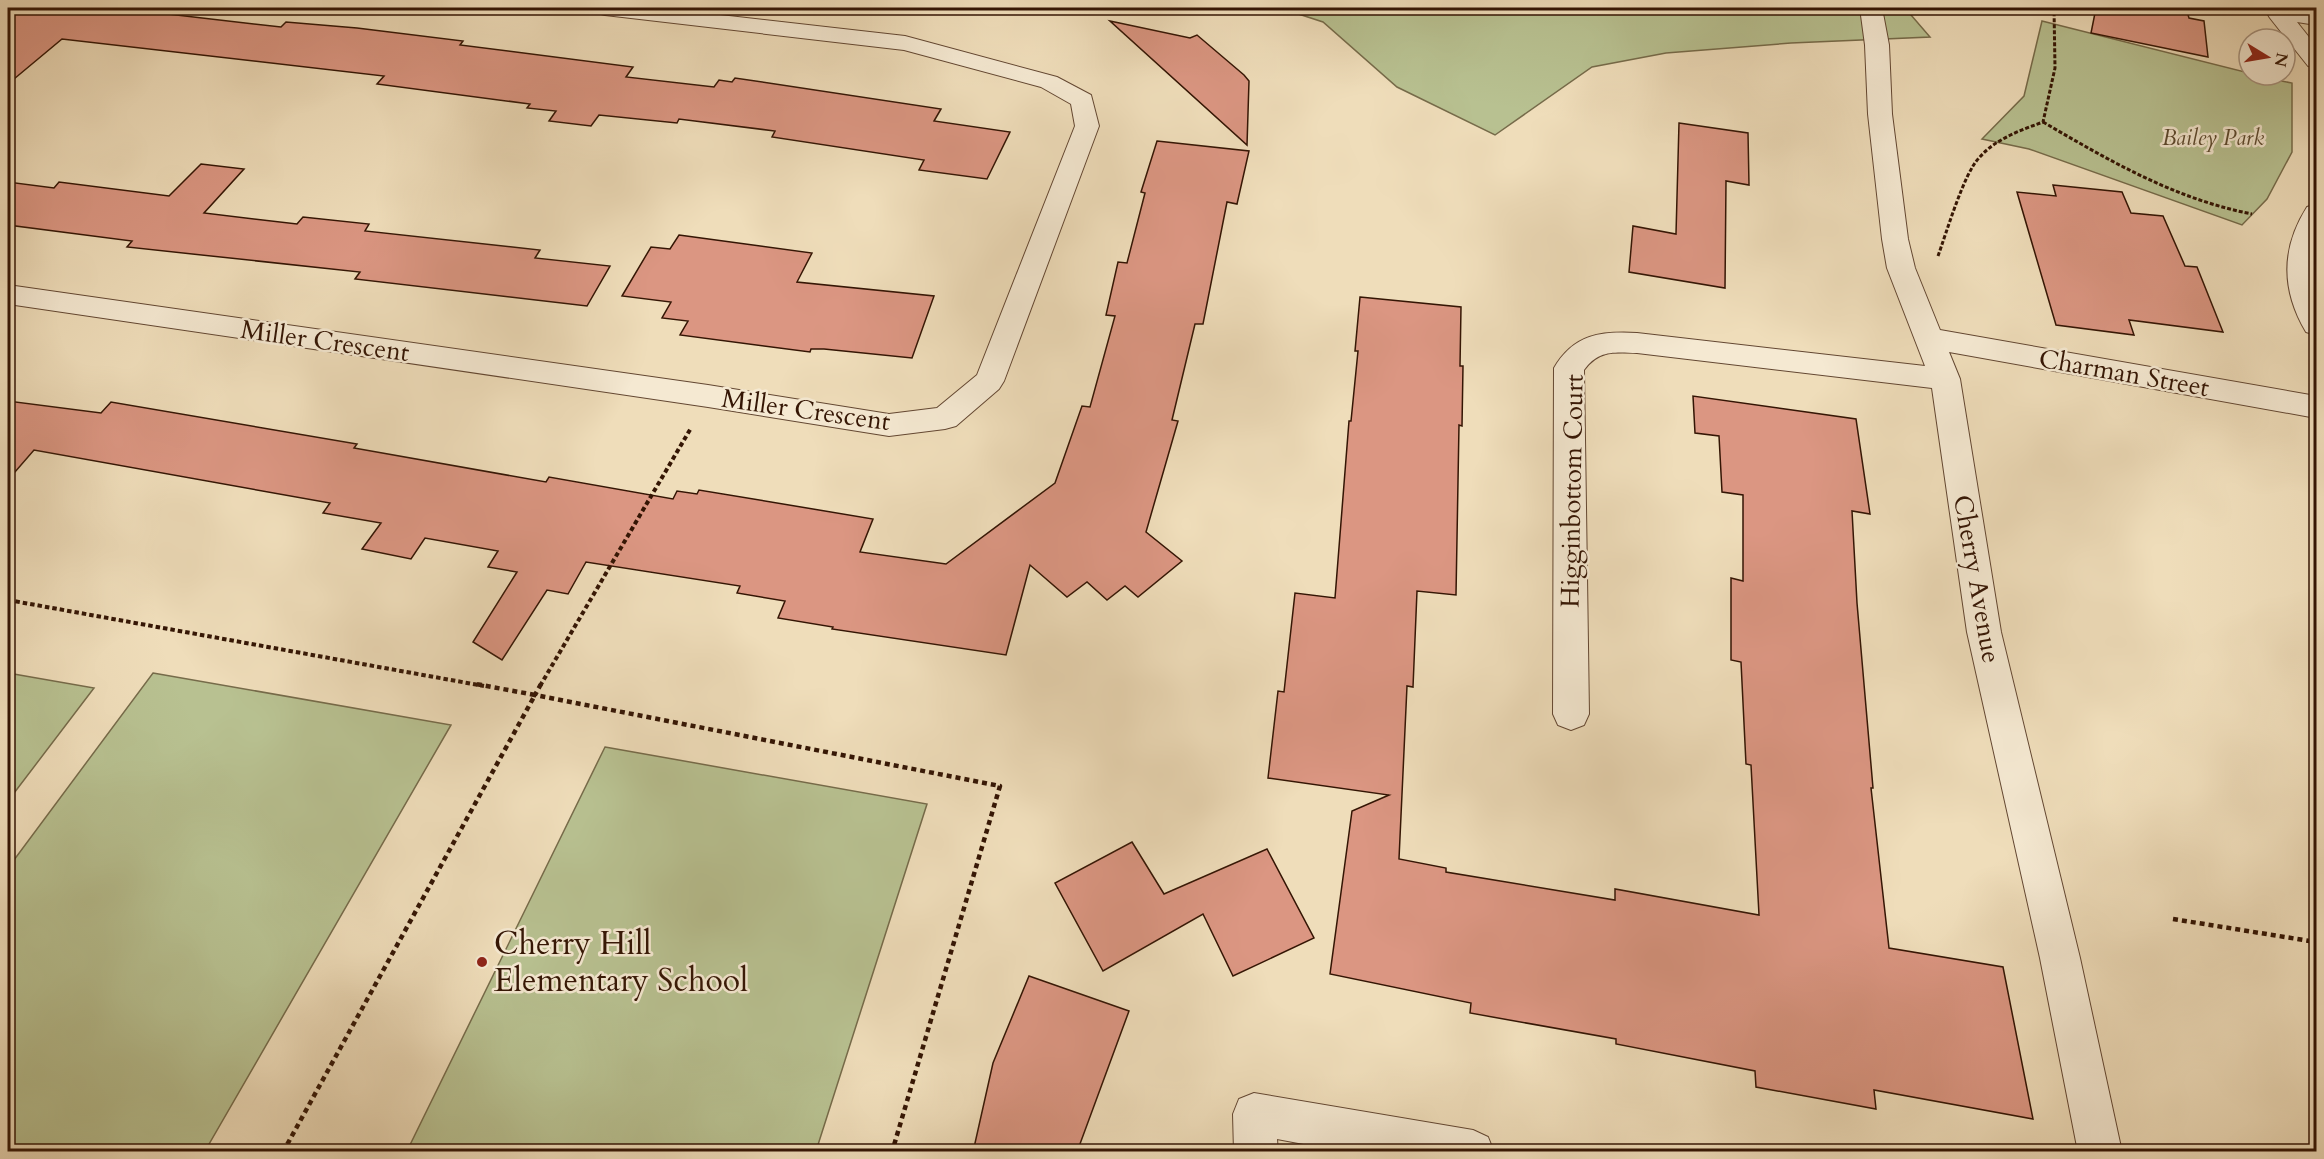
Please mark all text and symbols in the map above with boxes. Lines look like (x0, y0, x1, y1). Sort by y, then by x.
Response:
north arrow (2237, 27, 2297, 87)
text: N (2269, 51, 2293, 69)
park label: Bailey Park (2162, 123, 2264, 153)
street label: Miller Crescent (238, 312, 412, 370)
street label: Charman Street (2036, 341, 2212, 405)
street label: Higginbottom Court (1552, 374, 1592, 608)
street label: Miller Crescent (719, 381, 893, 439)
street label: Cherry Avenue (1945, 492, 2009, 666)
place label: Cherry Hill Elementary School (494, 922, 748, 1003)
marker: Cherry Hill Elementary School (475, 955, 489, 969)

